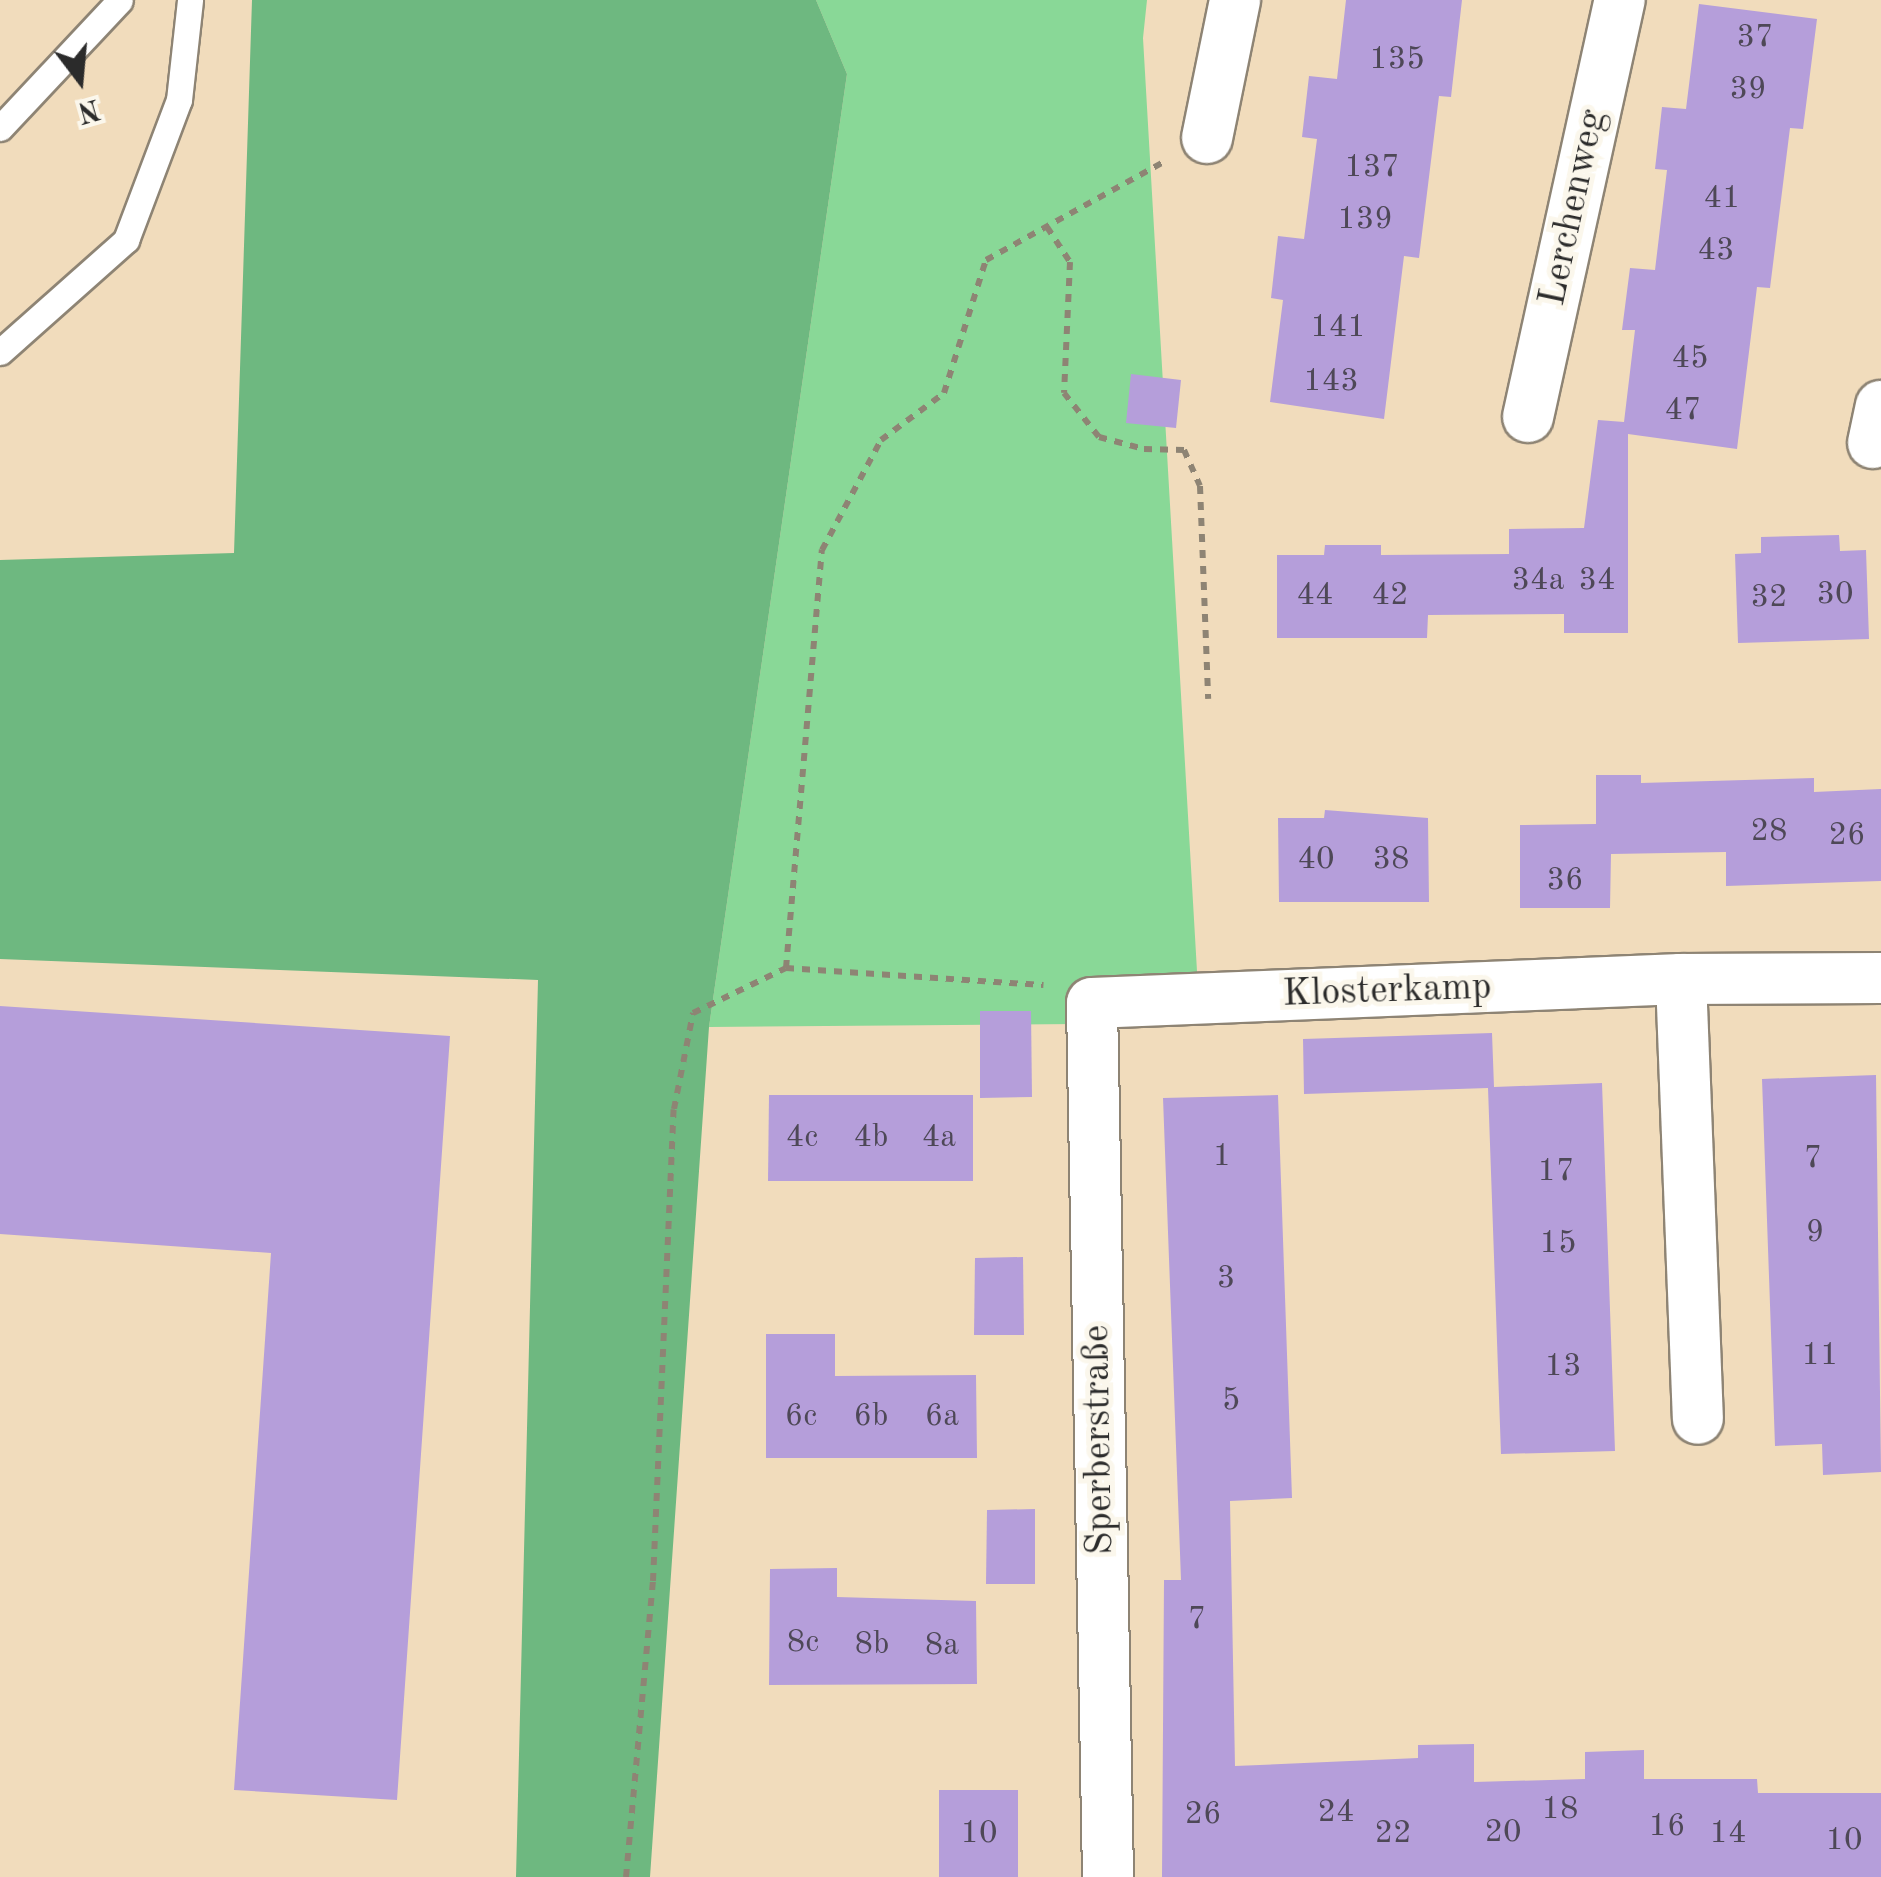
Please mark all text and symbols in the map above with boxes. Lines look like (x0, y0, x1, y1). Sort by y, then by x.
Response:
house number: 37 (1736, 19, 1774, 57)
north arrow (30, 30, 130, 130)
house number: 135 (1369, 41, 1425, 79)
house number: 39 (1729, 71, 1767, 109)
text: N (74, 92, 102, 125)
street label: Lerchenweg (1531, 106, 1617, 310)
house number: 137 (1344, 149, 1400, 187)
house number: 41 (1703, 180, 1741, 218)
house number: 139 (1337, 201, 1393, 239)
house number: 43 (1697, 232, 1735, 270)
house number: 141 (1310, 309, 1366, 347)
house number: 45 (1671, 340, 1709, 378)
house number: 143 (1303, 363, 1359, 401)
house number: 47 (1664, 392, 1702, 430)
house number: 34a (1512, 562, 1564, 600)
house number: 34 (1578, 562, 1616, 600)
house number: 30 (1816, 576, 1854, 614)
house number: 44 (1296, 577, 1334, 615)
house number: 42 (1371, 577, 1409, 615)
house number: 32 (1750, 579, 1788, 617)
house number: 28 (1750, 813, 1788, 851)
house number: 26 (1828, 817, 1866, 855)
house number: 40 (1297, 841, 1335, 879)
house number: 38 (1372, 841, 1410, 879)
house number: 36 (1546, 862, 1584, 900)
street label: Klosterkamp (1282, 966, 1492, 1018)
house number: 4c (786, 1119, 818, 1157)
house number: 4b (854, 1119, 888, 1157)
house number: 4a (922, 1119, 956, 1157)
house number: 1 (1213, 1138, 1231, 1176)
house number: 7 (1804, 1140, 1822, 1178)
house number: 17 (1537, 1153, 1575, 1191)
house number: 9 (1806, 1214, 1824, 1252)
house number: 15 (1539, 1225, 1577, 1263)
house number: 3 (1217, 1260, 1235, 1298)
street label: Sperberstraße (1075, 1324, 1125, 1556)
house number: 11 (1801, 1337, 1839, 1375)
house number: 13 (1544, 1348, 1582, 1386)
house number: 5 (1222, 1382, 1240, 1420)
house number: 6c (785, 1398, 817, 1436)
house number: 6b (854, 1398, 888, 1436)
house number: 6a (925, 1398, 959, 1436)
house number: 7 (1188, 1601, 1206, 1639)
house number: 8c (787, 1624, 819, 1662)
house number: 8b (855, 1626, 889, 1664)
house number: 8a (925, 1627, 959, 1665)
house number: 18 (1541, 1791, 1579, 1829)
house number: 24 (1317, 1794, 1355, 1832)
house number: 26 (1184, 1796, 1222, 1834)
house number: 16 (1648, 1808, 1686, 1846)
house number: 20 (1484, 1814, 1522, 1852)
house number: 10 (960, 1815, 998, 1853)
house number: 22 (1374, 1815, 1412, 1853)
house number: 14 (1709, 1815, 1747, 1853)
house number: 10 (1825, 1822, 1863, 1860)

